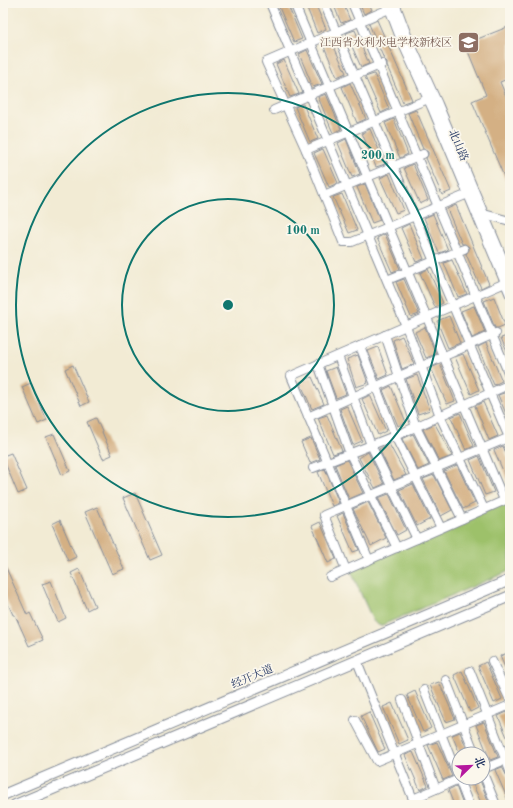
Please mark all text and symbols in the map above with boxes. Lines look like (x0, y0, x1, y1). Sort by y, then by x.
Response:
school or university icon: 江西省水利水电学校新校区 (455, 29, 481, 55)
place label: 江西省水利水电学校新校区 (320, 36, 452, 49)
street label: 北山路 (446, 127, 471, 163)
text: 200 m (361, 150, 395, 162)
text: 100 m (286, 225, 320, 237)
centre of rings (221, 298, 235, 312)
street label: 经开大道 (229, 662, 275, 691)
north arrow (451, 746, 491, 786)
text: 北 (472, 755, 487, 770)

